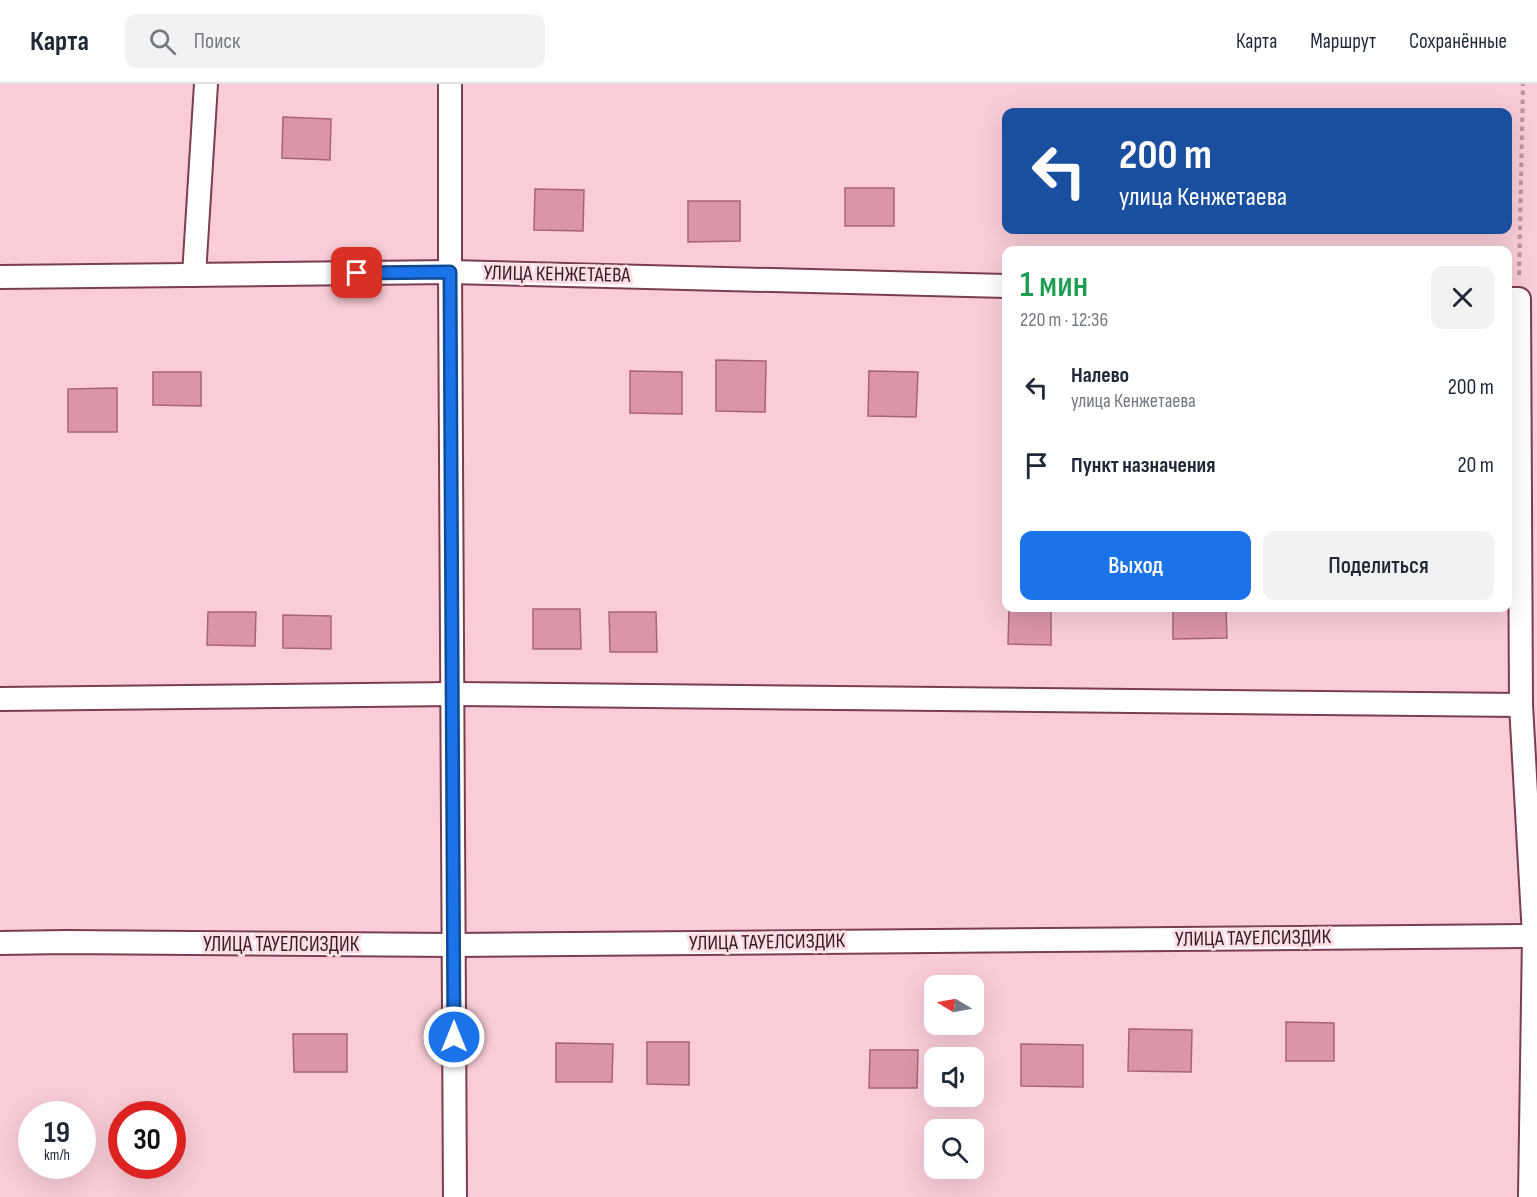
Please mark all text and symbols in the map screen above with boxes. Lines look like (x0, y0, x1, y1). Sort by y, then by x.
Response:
search box (125, 14, 545, 68)
text: Карта (30, 25, 89, 58)
icon: search (146, 25, 179, 58)
text: Поиск (194, 28, 240, 55)
text: Карта (1236, 29, 1277, 54)
text: Маршрут (1310, 29, 1376, 54)
text: Сохранённые (1409, 29, 1507, 54)
text: 200 m (1119, 130, 1212, 181)
icon: left (1020, 132, 1098, 210)
text: улица Кенжетаева (1119, 181, 1287, 213)
pin (331, 247, 382, 298)
icon: arrive (340, 256, 373, 289)
street label: УЛИЦА КЕНЖЕТАЕВА (483, 260, 632, 288)
text: 1 мин (1020, 264, 1088, 307)
button: close (1431, 266, 1494, 329)
text: 220 m · 12:36 (1020, 308, 1108, 332)
text: Налево (1071, 362, 1129, 389)
icon: left (1020, 371, 1053, 404)
text: 200 m (1448, 374, 1494, 401)
text: улица Кенжетаева (1071, 389, 1196, 413)
icon: arrive (1020, 449, 1053, 482)
text: Пункт назначения (1071, 452, 1215, 479)
text: 20 m (1458, 452, 1494, 479)
button: Выход (1020, 531, 1251, 600)
button: Поделиться (1263, 531, 1494, 600)
street label: УЛИЦА ТАУЕЛСИЗДИК (1175, 924, 1332, 952)
street label: УЛИЦА ТАУЕЛСИЗДИК (689, 928, 846, 956)
street label: УЛИЦА ТАУЕЛСИЗДИК (203, 932, 360, 957)
north arrow (924, 975, 984, 1035)
map controls (924, 975, 984, 1179)
position arrow (422, 1005, 486, 1069)
button: sound (924, 1047, 984, 1107)
speed limit sign: 30 (108, 1101, 186, 1179)
text: 19 (44, 1115, 70, 1151)
button: search (924, 1119, 984, 1179)
text: km/h (44, 1146, 70, 1165)

